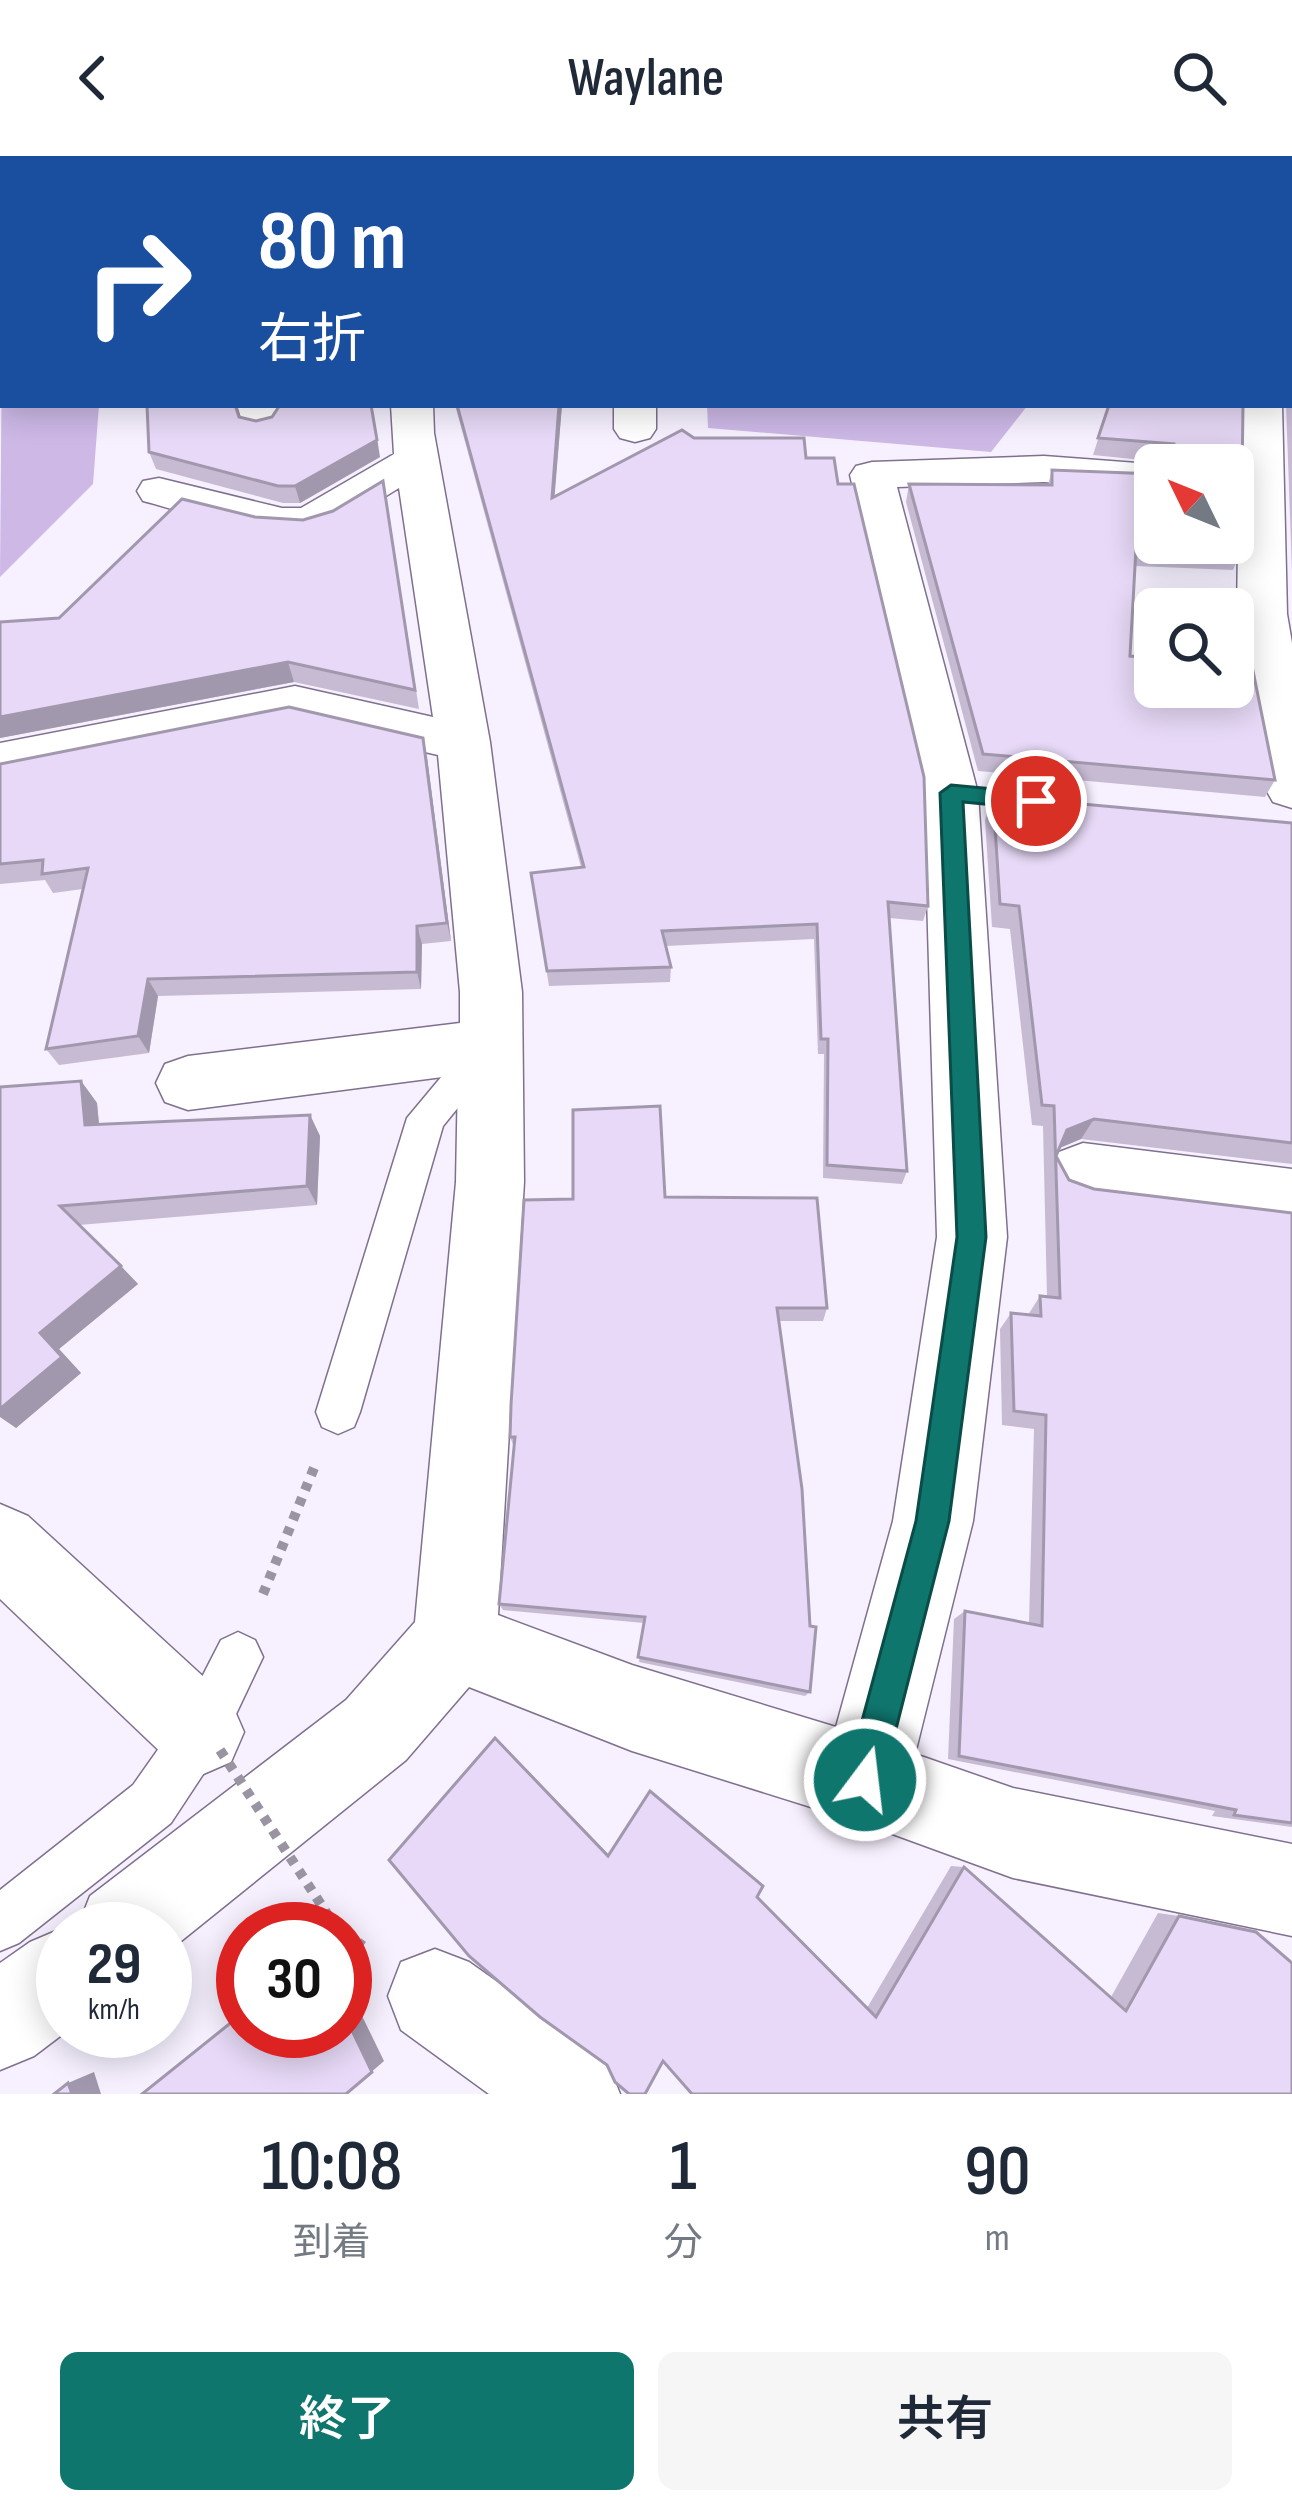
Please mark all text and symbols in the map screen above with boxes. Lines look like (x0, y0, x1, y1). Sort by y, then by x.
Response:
icon: back (60, 45, 126, 111)
icon: search (1166, 45, 1232, 111)
text: Waylane (568, 46, 724, 111)
text: 80 m (258, 192, 406, 293)
icon: right (60, 204, 216, 360)
text: 右折 (258, 308, 366, 373)
north arrow (1134, 444, 1254, 564)
map controls (1134, 444, 1254, 708)
button: search (1134, 588, 1254, 708)
pin (985, 750, 1087, 852)
icon: arrive (1003, 768, 1069, 834)
position arrow (802, 1717, 928, 1843)
speed limit sign: 30 (216, 1902, 372, 2058)
text: 29 (87, 1929, 141, 2001)
text: km/h (88, 1992, 140, 2028)
text: 10:08 (261, 2124, 402, 2211)
text: 1 (670, 2124, 697, 2211)
text: 90 (964, 2129, 1031, 2216)
text: m (985, 2215, 1010, 2262)
text: 到着 (293, 2220, 371, 2267)
text: 分 (664, 2220, 703, 2267)
button: 終了 (60, 2352, 634, 2490)
button: 共有 (658, 2352, 1232, 2490)

